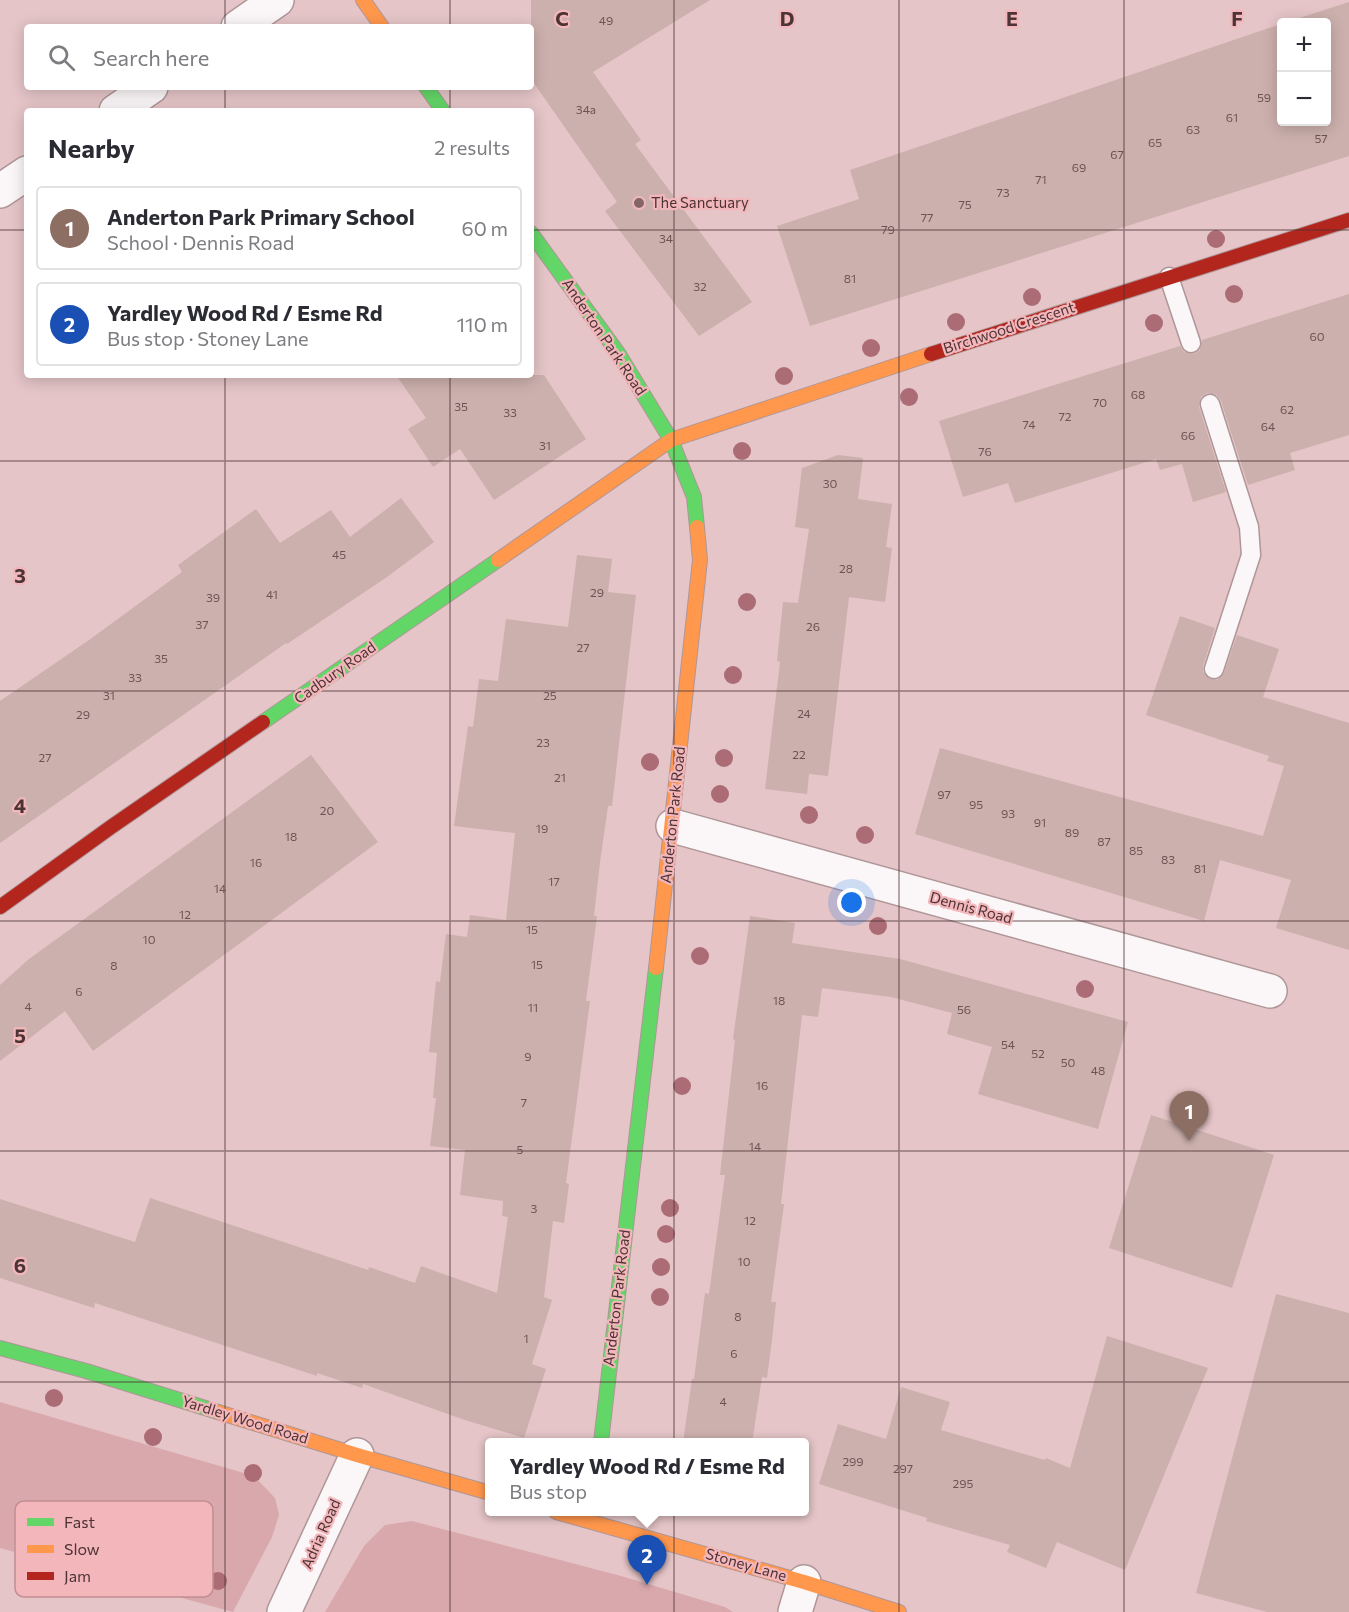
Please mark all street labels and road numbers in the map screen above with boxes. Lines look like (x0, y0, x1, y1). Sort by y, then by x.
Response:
street label: Anderton Park Road (559, 275, 651, 398)
street label: Birchwood Crescent (941, 297, 1077, 357)
street label: Cadbury Road (290, 637, 379, 707)
street label: Anderton Park Road (656, 746, 688, 884)
street label: Dennis Road (928, 887, 1015, 927)
street label: Anderton Park Road (599, 1229, 633, 1367)
street label: Yardley Wood Road (180, 1391, 311, 1447)
street label: Adria Road (297, 1496, 343, 1571)
street label: Stoney Lane (704, 1544, 789, 1584)

